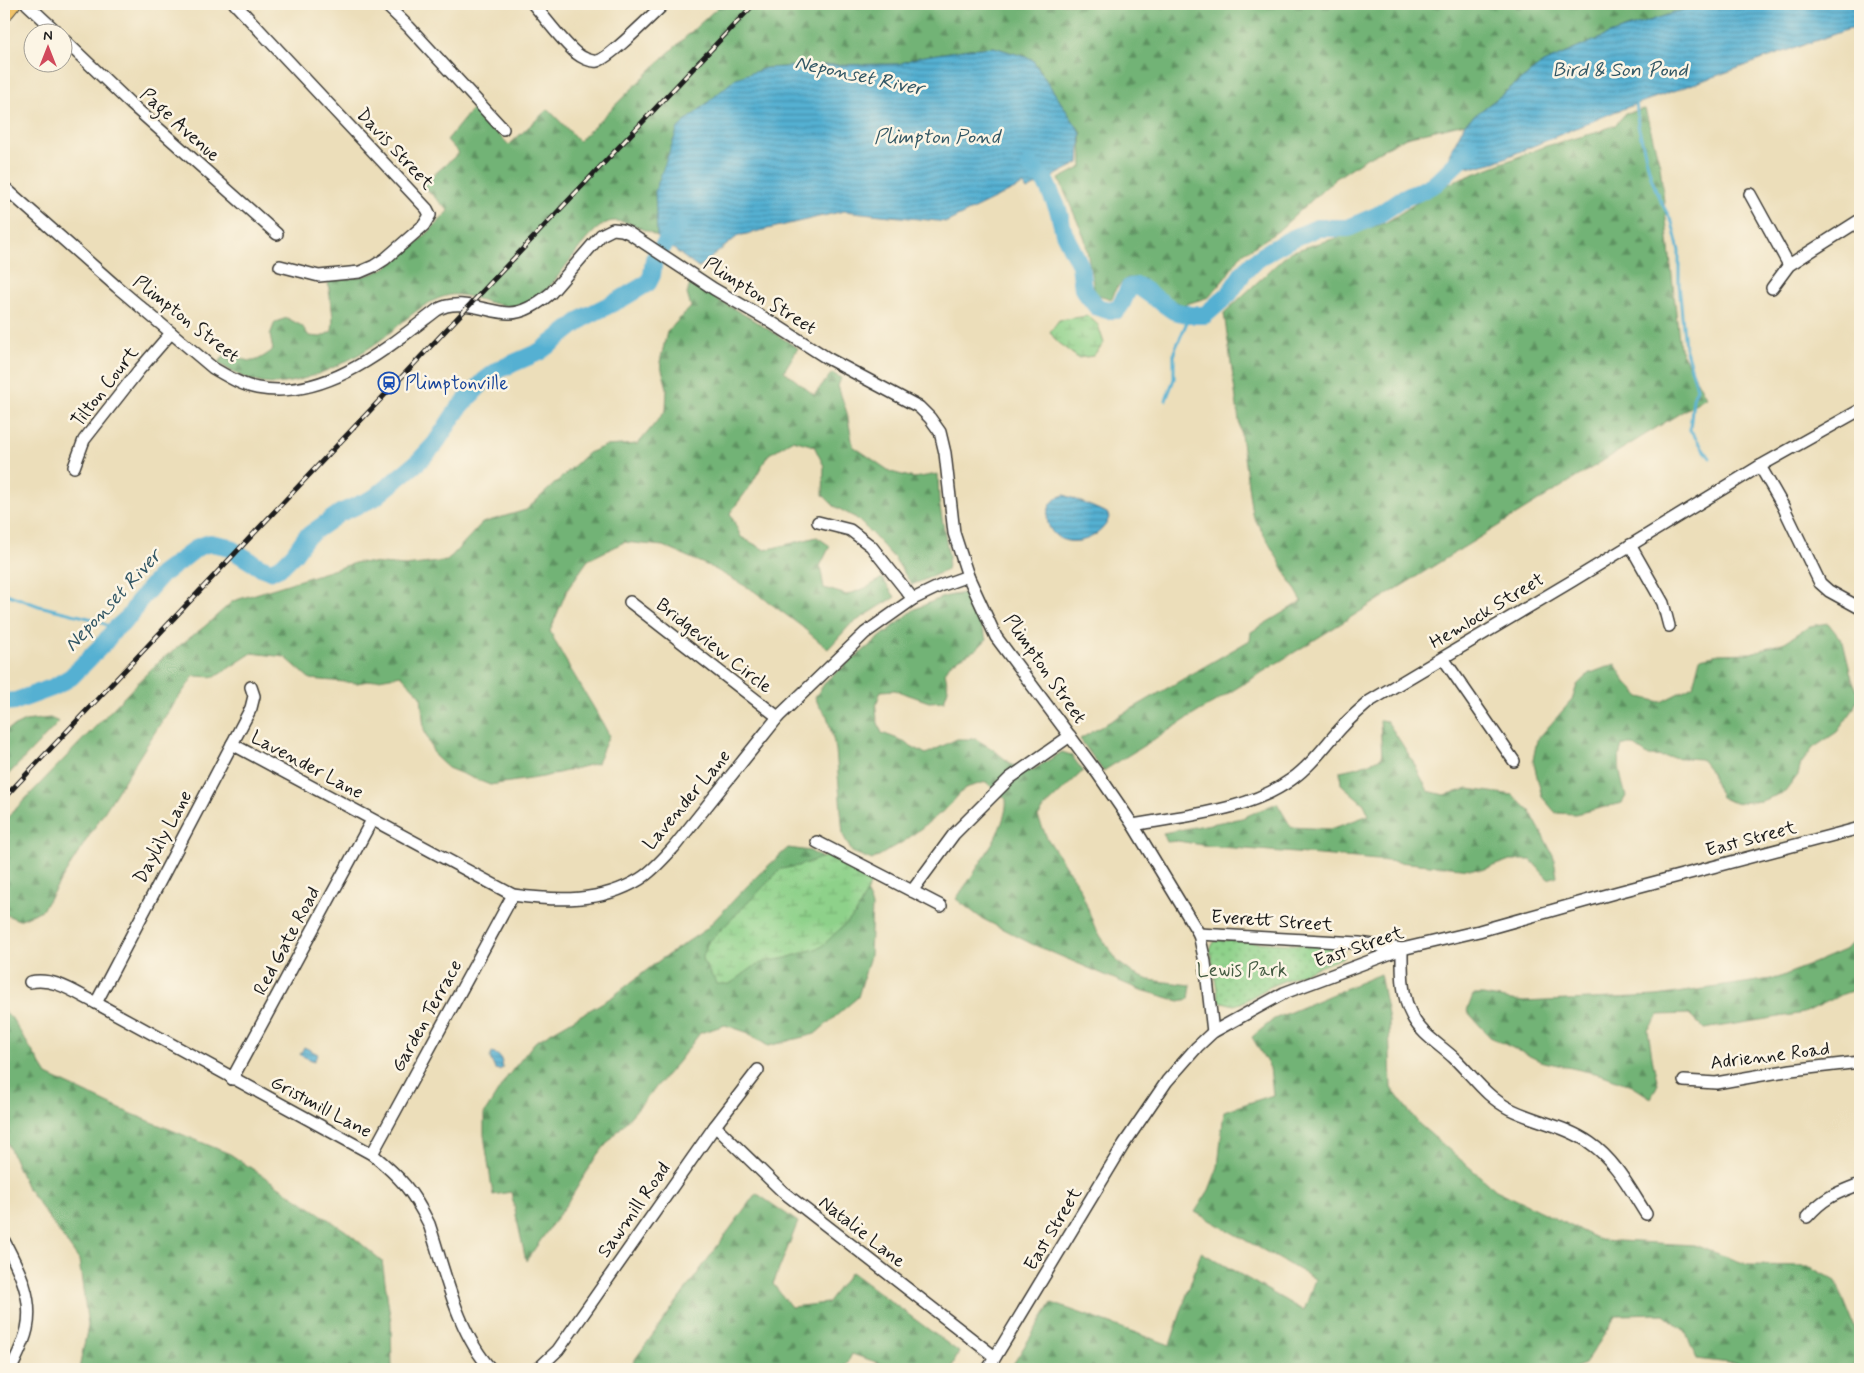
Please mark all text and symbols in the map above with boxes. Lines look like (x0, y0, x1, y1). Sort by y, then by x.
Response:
north arrow (22, 22, 72, 72)
text: N (43, 27, 53, 45)
water label: Neponset River (792, 49, 928, 103)
water label: Bird & Son Pond (1552, 57, 1690, 84)
street label: Page Avenue (133, 82, 225, 170)
street label: Davis Street (351, 103, 439, 195)
water label: Plimpton Pond (874, 124, 1003, 151)
street label: Plimpton Street (699, 251, 821, 341)
street label: Plimpton Street (128, 270, 244, 368)
street label: Tilton Court (66, 341, 144, 433)
station icon: Plimptonville (377, 371, 401, 395)
place label: Plimptonville (405, 371, 508, 396)
water label: Neponset River (59, 542, 169, 658)
street label: Hemlock Street (1425, 567, 1549, 655)
street label: Bridgeview Circle (650, 593, 777, 700)
street label: Plimpton Street (998, 609, 1092, 729)
street label: Lavender Lane (246, 725, 368, 805)
street label: Lavender Lane (638, 744, 736, 856)
street label: Daylily Lane (128, 786, 198, 888)
street label: East Street (1703, 815, 1799, 863)
street label: Red Gate Road (248, 882, 326, 1000)
street label: Everett Street (1210, 904, 1334, 938)
street label: East Street (1311, 920, 1407, 974)
street label: Garden Terrace (386, 955, 468, 1077)
park label: Lewis Park (1197, 958, 1287, 983)
street label: Adrienne Road (1709, 1036, 1831, 1076)
street label: Gristmill Lane (266, 1070, 376, 1144)
street label: Sawmill Road (592, 1157, 676, 1263)
street label: East Street (1018, 1183, 1088, 1275)
street label: Natalie Lane (813, 1190, 911, 1274)

